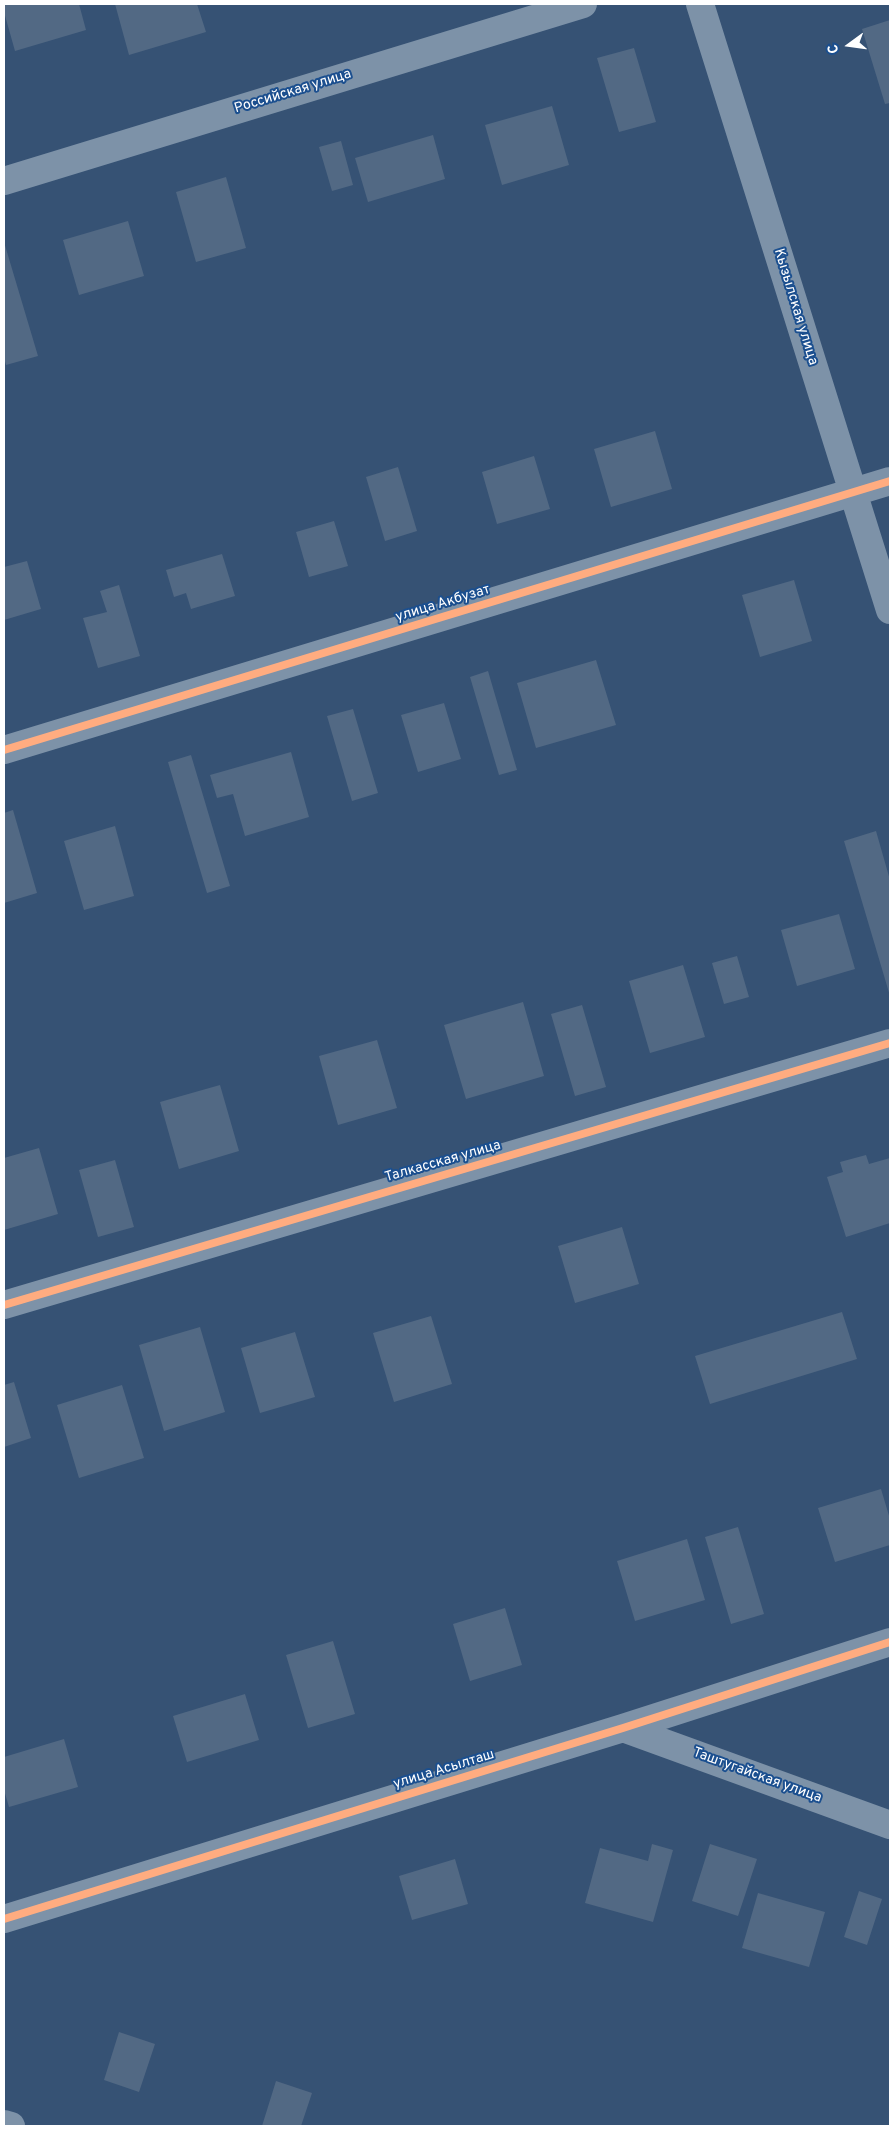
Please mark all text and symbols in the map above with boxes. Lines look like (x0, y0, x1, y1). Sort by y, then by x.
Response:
north arrow (824, 20, 874, 70)
text: С (825, 42, 843, 55)
street label: Российская улица (233, 66, 353, 118)
street label: Кызылская улица (769, 247, 821, 367)
street label: улица Акбузат (394, 582, 492, 626)
street label: Талкасская улица (383, 1137, 503, 1187)
street label: Таштугайская улица (690, 1745, 824, 1807)
street label: улица Асылташ (391, 1747, 497, 1793)

